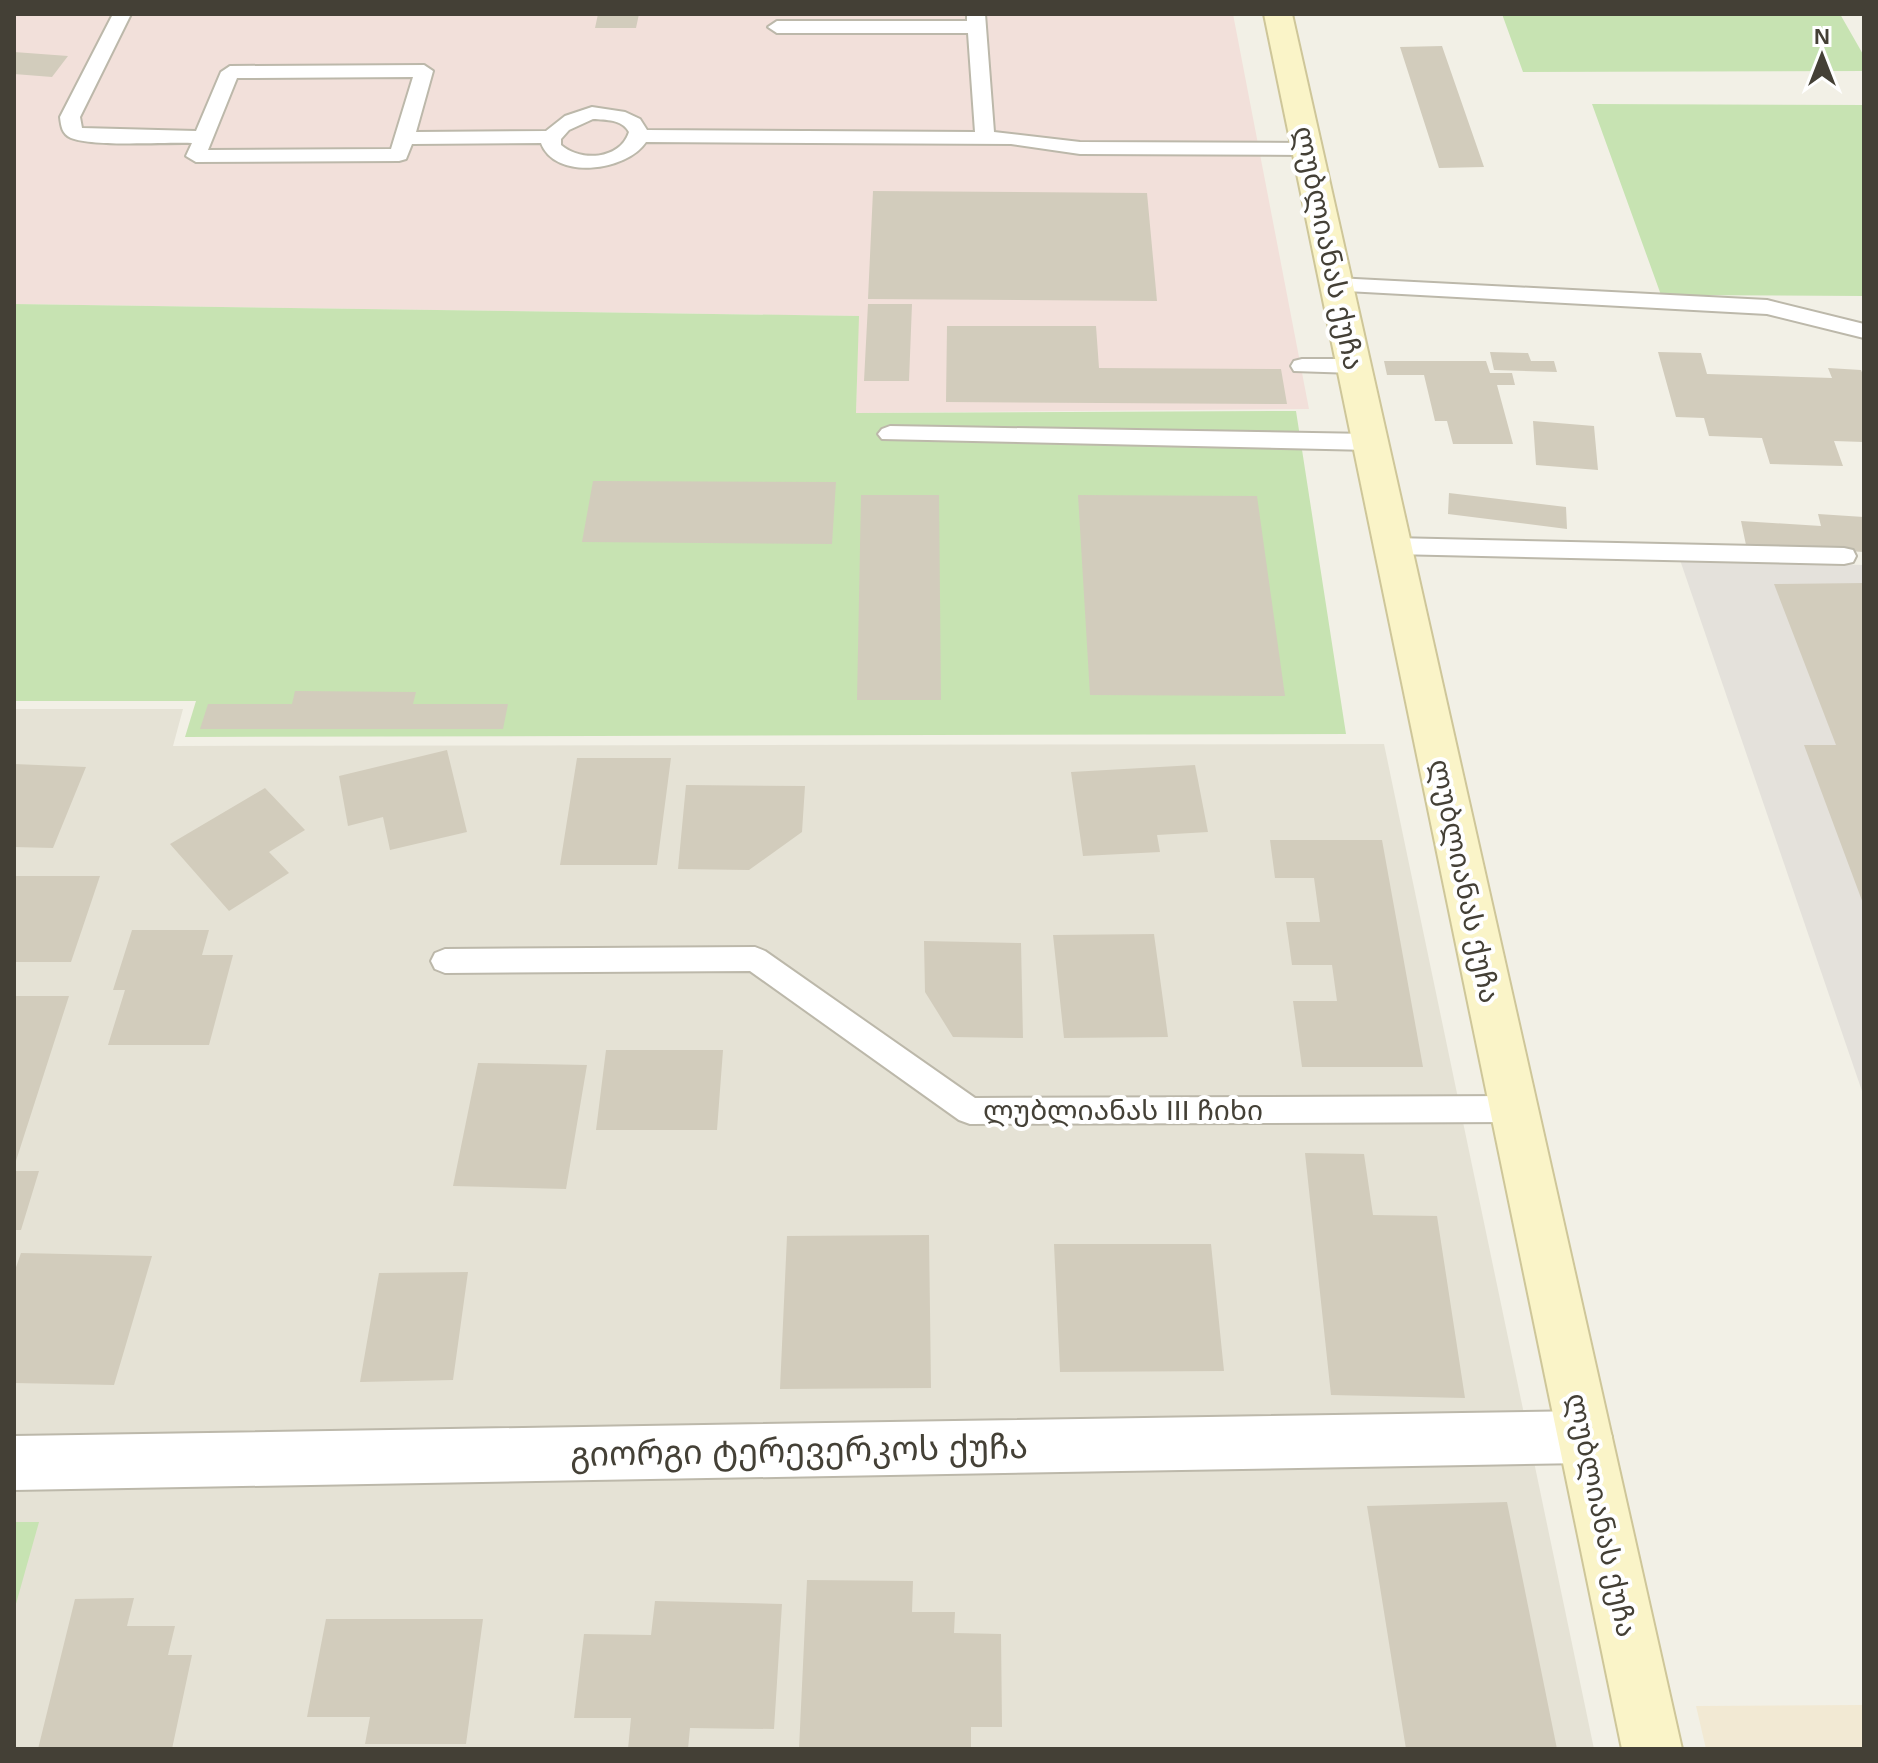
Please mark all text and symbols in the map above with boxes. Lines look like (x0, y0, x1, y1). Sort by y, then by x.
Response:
north arrow (1782, 16, 1862, 96)
text: N (1814, 24, 1830, 49)
street label: ლუბლიანას ქუჩა (1287, 123, 1370, 373)
street label: ლუბლიანას ქუჩა (1423, 756, 1506, 1006)
street label: ლუბლიანას III ჩიხი (983, 1095, 1263, 1127)
street label: ლუბლიანას ქუჩა (1560, 1390, 1643, 1640)
street label: გიორგი ტერევერკოს ქუჩა (570, 1427, 1028, 1475)

